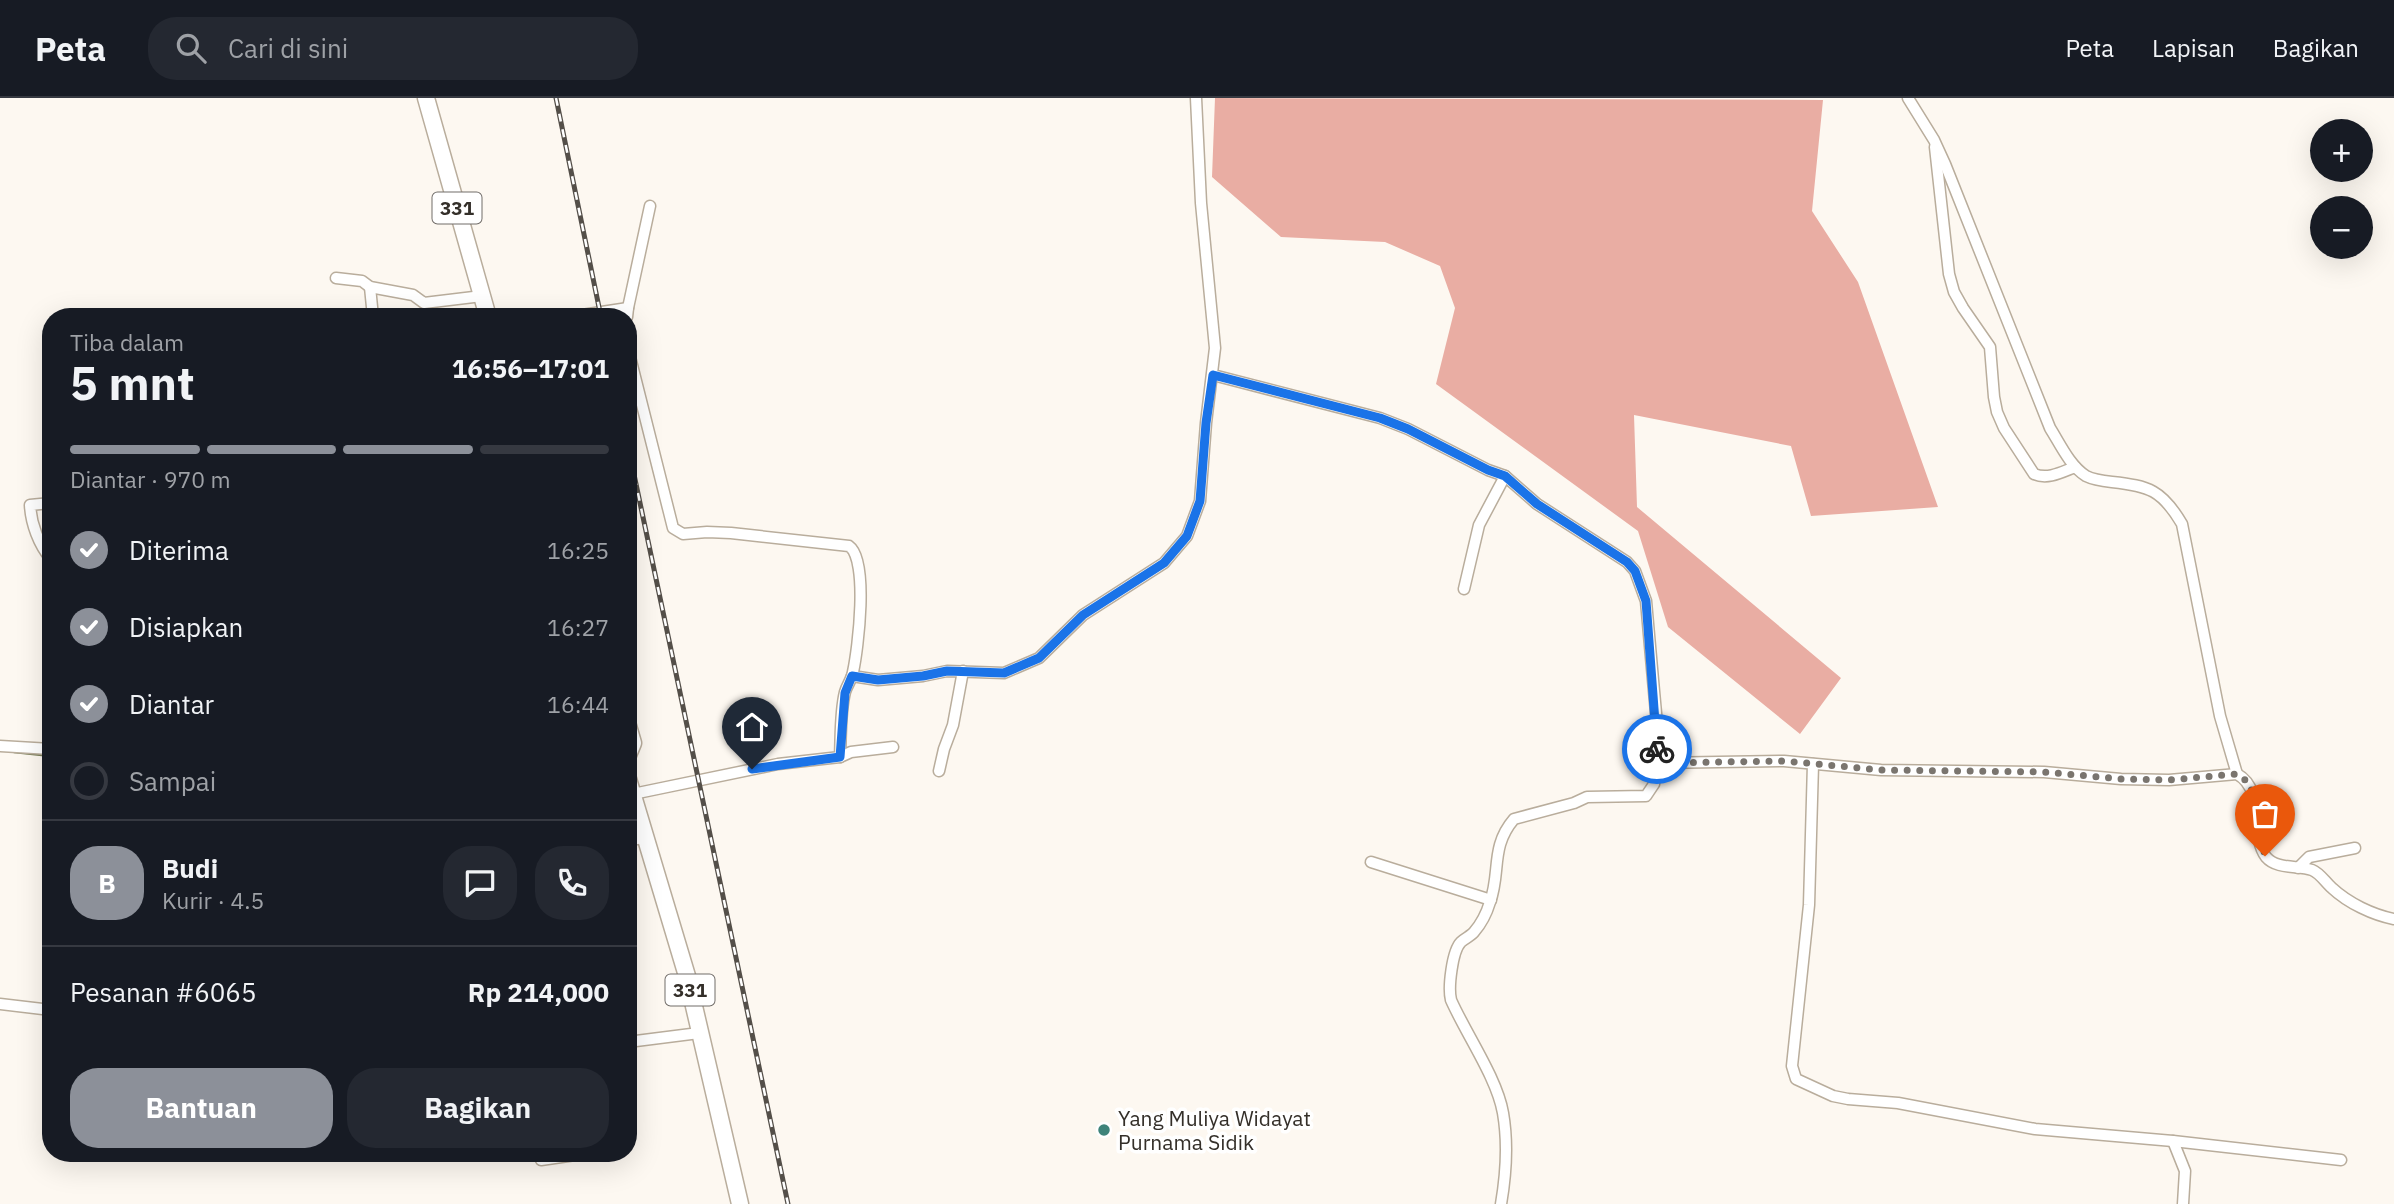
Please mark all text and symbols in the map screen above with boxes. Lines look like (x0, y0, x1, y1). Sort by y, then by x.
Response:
search box (148, 17, 638, 80)
text: Peta (35, 27, 106, 70)
icon: search (172, 29, 210, 67)
text: Cari di sini (228, 31, 348, 65)
text: Peta (2066, 32, 2114, 64)
text: Lapisan (2152, 32, 2235, 64)
text: Bagikan (2273, 32, 2359, 64)
map controls (2310, 119, 2373, 259)
button: + (2310, 119, 2373, 182)
road number: 331 (433, 192, 482, 223)
button: − (2310, 196, 2373, 259)
text: Tiba dalam (70, 327, 184, 357)
text: 16:56–17:01 (452, 351, 609, 385)
text: 5 mnt (70, 353, 195, 413)
text: Diantar · 970 m (70, 464, 231, 494)
icon: check (70, 531, 108, 569)
text: Diterima (129, 533, 229, 567)
text: 16:25 (547, 535, 609, 565)
icon: check (70, 608, 108, 646)
text: Disiapkan (129, 610, 243, 644)
text: 16:27 (547, 612, 609, 642)
icon: check (70, 685, 108, 723)
text: Diantar (129, 687, 214, 721)
text: 16:44 (547, 689, 609, 719)
pin (722, 697, 782, 769)
icon: home (733, 708, 771, 746)
courier (1622, 714, 1692, 784)
icon: bike (1638, 730, 1676, 768)
text: Sampai (129, 764, 216, 798)
pin (2235, 784, 2295, 856)
icon: bag (2246, 795, 2284, 833)
button: chat (443, 846, 517, 920)
button: phone (535, 846, 609, 920)
text: Budi (162, 851, 218, 885)
text: B (98, 866, 116, 900)
text: Kurir · 4.5 (162, 885, 264, 915)
road number: 331 (666, 974, 714, 1006)
text: Pesanan #6065 (70, 975, 257, 1009)
text: Rp 214,000 (468, 975, 609, 1009)
button: Bantuan (70, 1068, 333, 1148)
button: Bagikan (347, 1068, 609, 1148)
place label: Yang Muliya Widayat Purnama Sidik (1118, 1104, 1311, 1156)
marker: Yang Muliya Widayat Purnama Sidik (1096, 1122, 1112, 1138)

